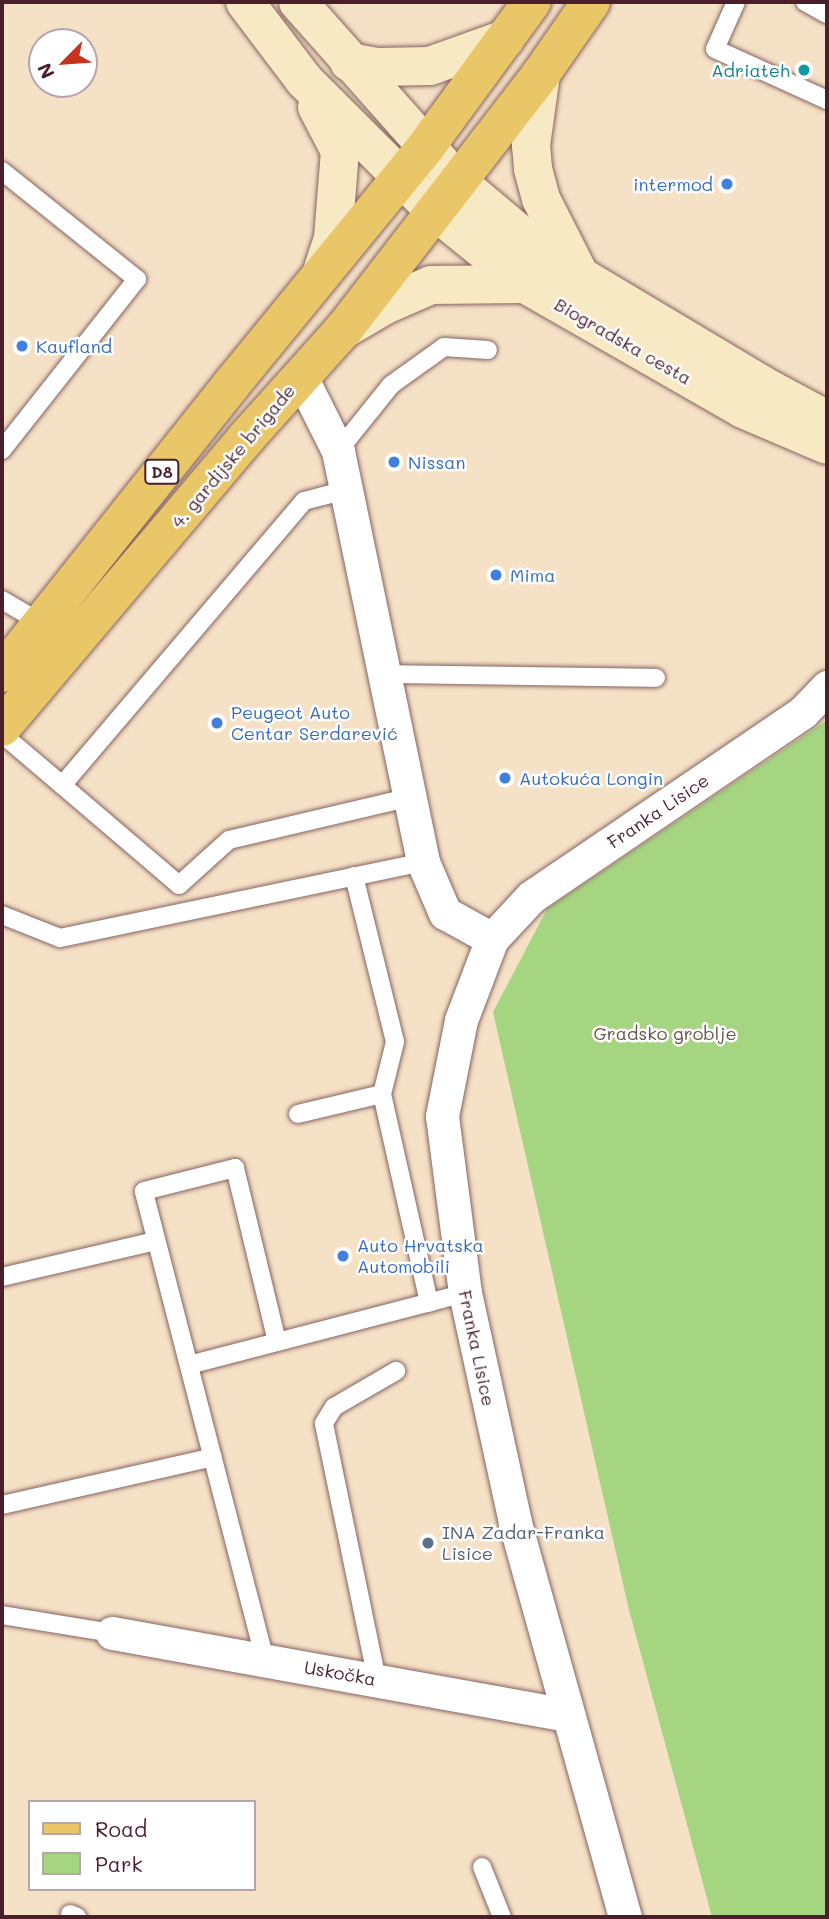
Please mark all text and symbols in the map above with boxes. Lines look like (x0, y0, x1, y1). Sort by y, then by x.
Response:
north arrow (28, 28, 98, 98)
text: N (31, 59, 60, 83)
place label: Adriateh (711, 59, 790, 81)
marker: Adriateh (796, 62, 812, 78)
place label: intermod (633, 173, 713, 195)
marker: intermod (719, 176, 735, 192)
street label: Biogradska cesta (551, 293, 695, 389)
place label: Kaufland (36, 335, 112, 357)
marker: Kaufland (14, 338, 30, 354)
street label: 4. gardijske brigade (167, 380, 299, 532)
place label: Nissan (408, 451, 465, 473)
marker: Nissan (386, 454, 402, 470)
road number: D8 (143, 460, 181, 485)
place label: Mima (510, 564, 555, 586)
marker: Mima (488, 567, 504, 583)
place label: Peugeot Auto Centar Serdarević (231, 702, 398, 744)
marker: Peugeot Auto Centar Serdarević (209, 715, 225, 731)
place label: Autokuća Longin (519, 767, 663, 789)
street label: Franka Lisice (603, 769, 713, 853)
marker: Autokuća Longin (497, 770, 513, 786)
park label: Gradsko groblje (593, 1022, 737, 1044)
place label: Auto Hrvatska Automobili (357, 1235, 484, 1278)
marker: Auto Hrvatska Automobili (335, 1248, 351, 1264)
street label: Franka Lisice (454, 1288, 500, 1408)
place label: INA Zadar-Franka Lisice (442, 1522, 605, 1564)
marker: INA Zadar-Franka Lisice (420, 1535, 436, 1551)
street label: Uskočka (303, 1656, 377, 1690)
legend (28, 1800, 256, 1891)
text: Road (95, 1815, 147, 1842)
text: Park (95, 1850, 143, 1877)

